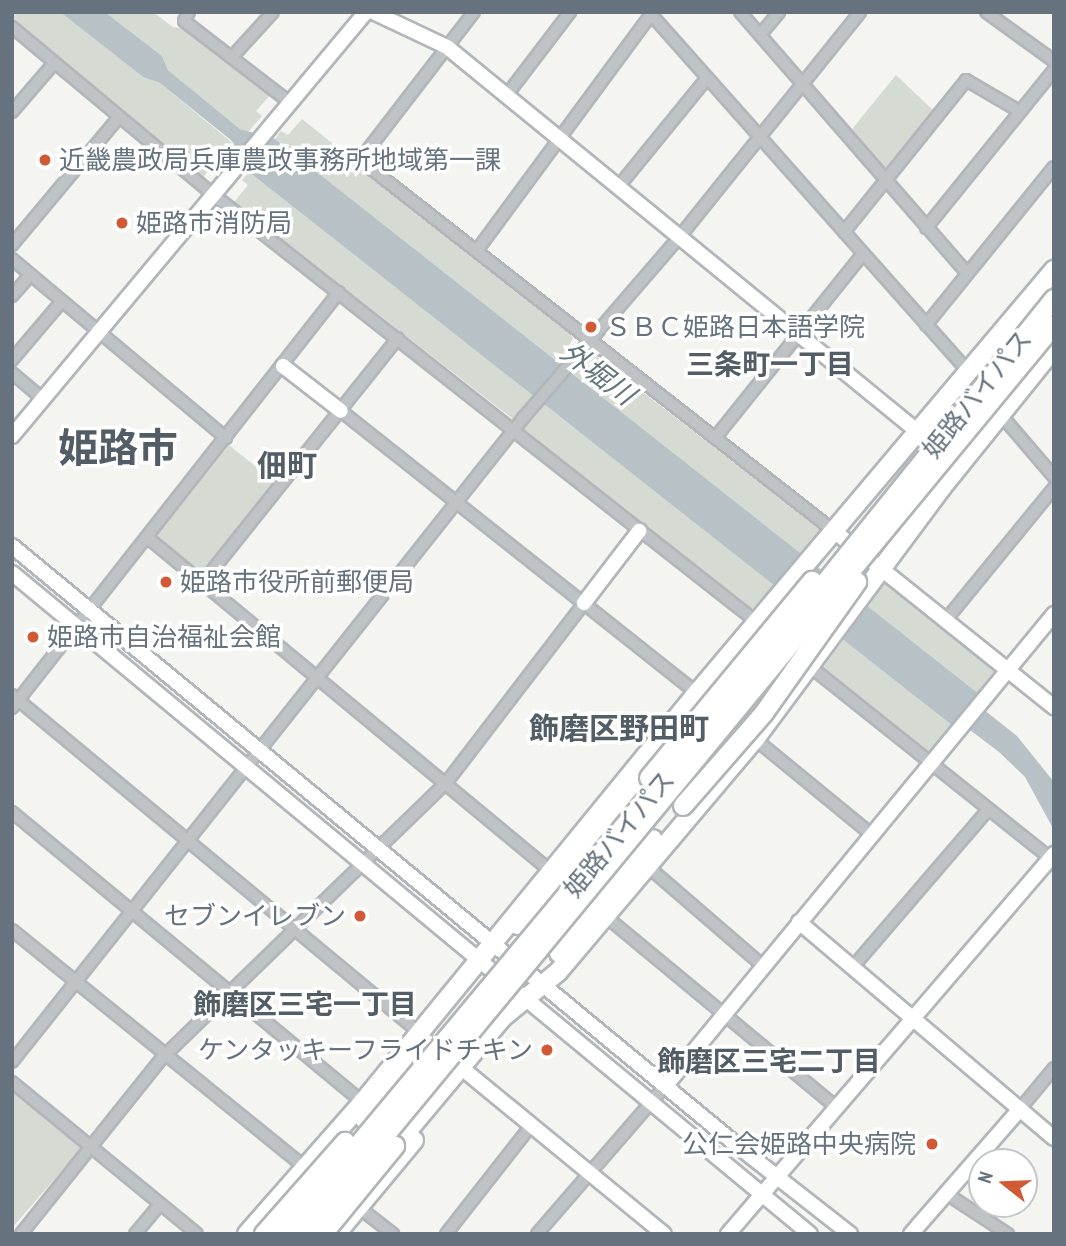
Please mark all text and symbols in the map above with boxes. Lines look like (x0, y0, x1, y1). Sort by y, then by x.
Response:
place label: 近畿農政局兵庫農政事務所地域第一課 (59, 144, 501, 176)
marker: 近畿農政局兵庫農政事務所地域第一課 (37, 152, 53, 168)
place label: 姫路市消防局 (136, 207, 292, 239)
marker: 姫路市消防局 (114, 215, 130, 231)
place label: ＳＢＣ姫路日本語学院 (605, 311, 865, 343)
marker: ＳＢＣ姫路日本語学院 (583, 319, 599, 335)
street label: 姫路バイパス (916, 324, 1038, 464)
water label: 外堀川 (554, 334, 642, 412)
district label: 三条町一丁目 (686, 347, 854, 381)
district label: 姫路市 (58, 423, 178, 471)
district label: 佃町 (257, 447, 317, 483)
place label: 姫路市役所前郵便局 (180, 566, 414, 598)
marker: 姫路市役所前郵便局 (158, 574, 174, 590)
place label: 姫路市自治福祉会館 (47, 621, 281, 653)
marker: 姫路市自治福祉会館 (25, 629, 41, 645)
district label: 飾磨区野田町 (529, 710, 709, 746)
street label: 姫路バイパス (557, 764, 681, 904)
place label: セブンイレブン (164, 900, 346, 932)
marker: セブンイレブン (352, 908, 368, 924)
district label: 飾磨区三宅一丁目 (193, 987, 417, 1021)
place label: ケンタッキーフライドチキン (195, 1034, 533, 1066)
marker: ケンタッキーフライドチキン (539, 1042, 555, 1058)
district label: 飾磨区三宅二丁目 (657, 1044, 881, 1078)
place label: 公仁会姫路中央病院 (682, 1128, 916, 1160)
marker: 公仁会姫路中央病院 (922, 1134, 942, 1154)
north arrow (968, 1148, 1038, 1218)
text: N (972, 1169, 998, 1186)

